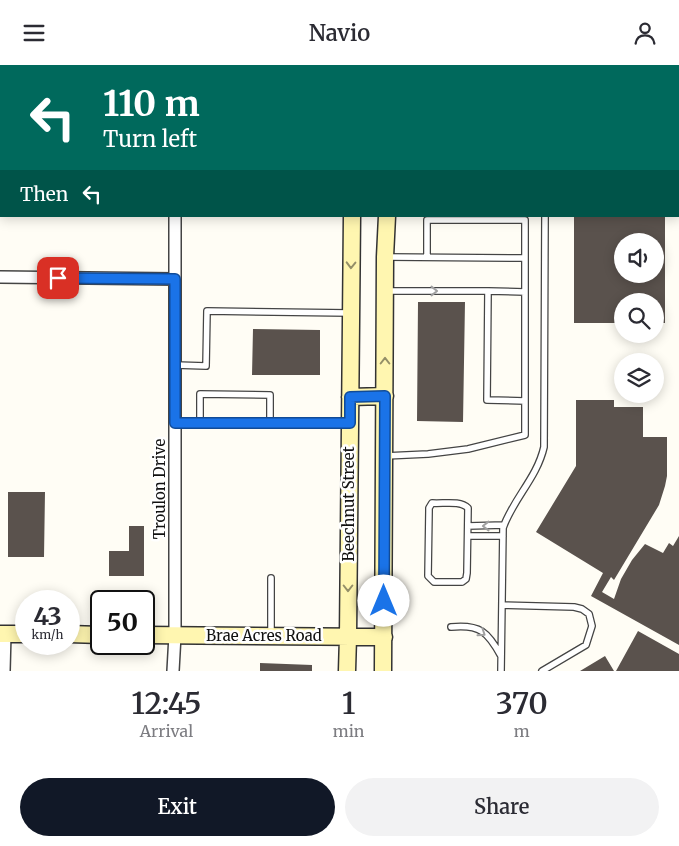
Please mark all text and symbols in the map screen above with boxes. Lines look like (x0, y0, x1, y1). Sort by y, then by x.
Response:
icon: menu (20, 19, 48, 47)
text: Navio (309, 19, 370, 47)
icon: person (631, 19, 659, 47)
text: 110 m (103, 82, 200, 126)
icon: left (20, 85, 85, 150)
text: Turn left (103, 125, 197, 153)
icon: left (78, 180, 106, 208)
text: Then (20, 182, 68, 206)
map controls (614, 233, 664, 403)
button: sound (614, 233, 664, 283)
pin (37, 257, 79, 299)
one-way arrow (346, 262, 356, 269)
icon: arrive (44, 264, 72, 292)
one-way arrow (431, 286, 439, 296)
button: search (614, 293, 664, 343)
button: layers (614, 353, 664, 403)
one-way arrow (380, 356, 390, 364)
street label: Troulon Drive (150, 439, 169, 539)
street label: Beechnut Street (339, 446, 358, 562)
one-way arrow (482, 521, 490, 531)
position arrow (357, 574, 409, 626)
one-way arrow (343, 584, 354, 592)
speed limit sign: 50 (90, 590, 155, 655)
text: 43 (33, 600, 62, 632)
street label: Brae Acres Road (206, 626, 322, 645)
text: km/h (32, 627, 63, 642)
one-way arrow (476, 627, 486, 636)
text: 12:45 (131, 684, 202, 722)
text: 1 (342, 684, 356, 722)
text: 370 (496, 684, 548, 722)
text: Arrival (140, 721, 193, 741)
text: min (333, 721, 364, 741)
text: m (514, 721, 530, 741)
button: Exit (20, 778, 335, 836)
button: Share (345, 778, 659, 836)

